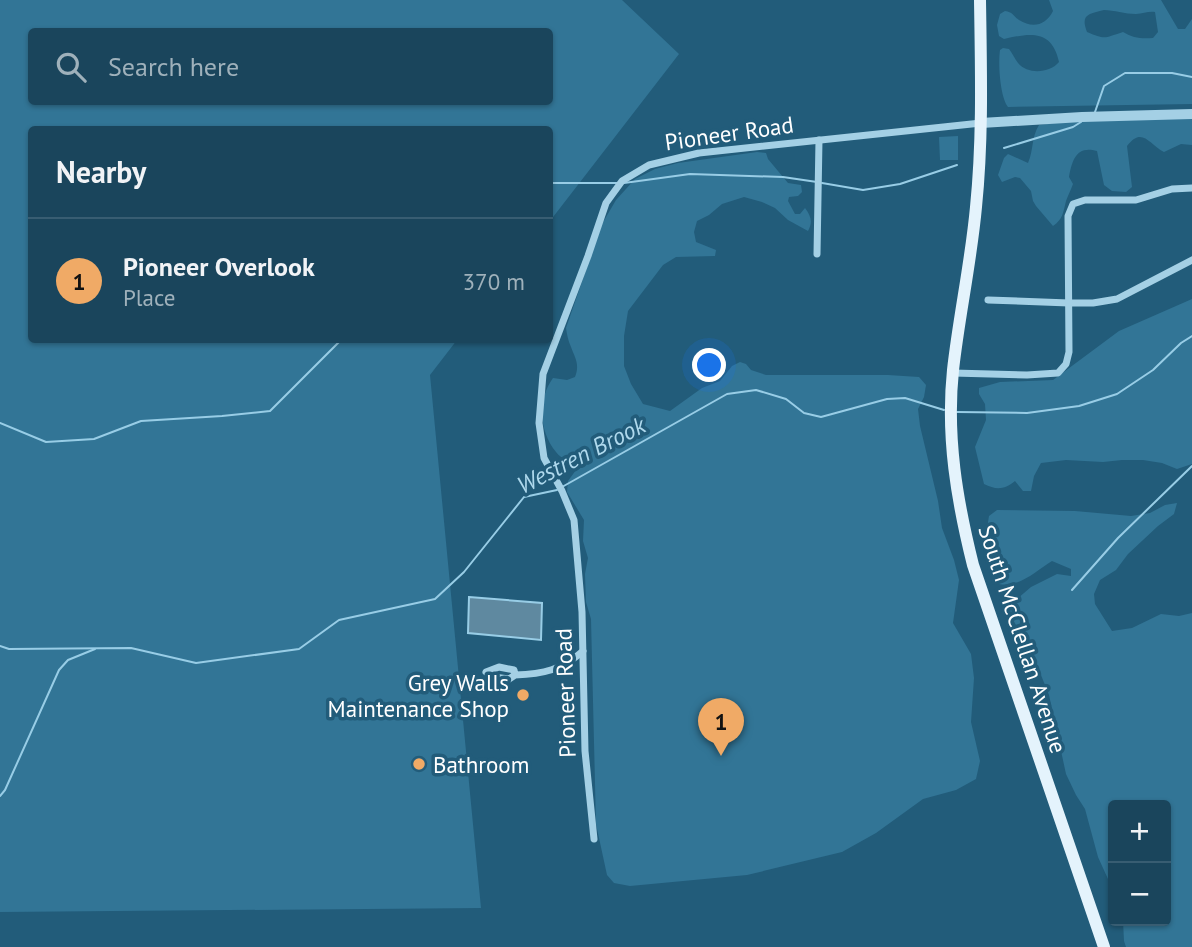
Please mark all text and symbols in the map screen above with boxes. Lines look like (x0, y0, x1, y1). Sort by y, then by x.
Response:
search box (28, 28, 553, 105)
icon: search (52, 48, 90, 86)
text: Search here (108, 50, 239, 83)
street label: Pioneer Road (663, 110, 795, 156)
text: Nearby (56, 152, 146, 191)
text: Pioneer Overlook (123, 250, 315, 283)
text: 1 (72, 267, 86, 296)
text: 370 m (463, 267, 525, 296)
text: Place (123, 283, 176, 312)
your location (692, 348, 726, 382)
water label: Westren Brook (512, 409, 652, 501)
street label: South McClellan Avenue (972, 521, 1074, 757)
street label: Pioneer Road (548, 628, 582, 758)
place label: Grey Walls Maintenance Shop (328, 668, 509, 723)
marker: Grey Walls Maintenance Shop (515, 687, 531, 703)
pin: 1 (698, 698, 744, 756)
place label: Bathroom (433, 750, 529, 779)
marker: Bathroom (411, 756, 427, 772)
map controls (1108, 800, 1171, 926)
button: + (1108, 800, 1171, 863)
button: − (1108, 863, 1171, 926)

